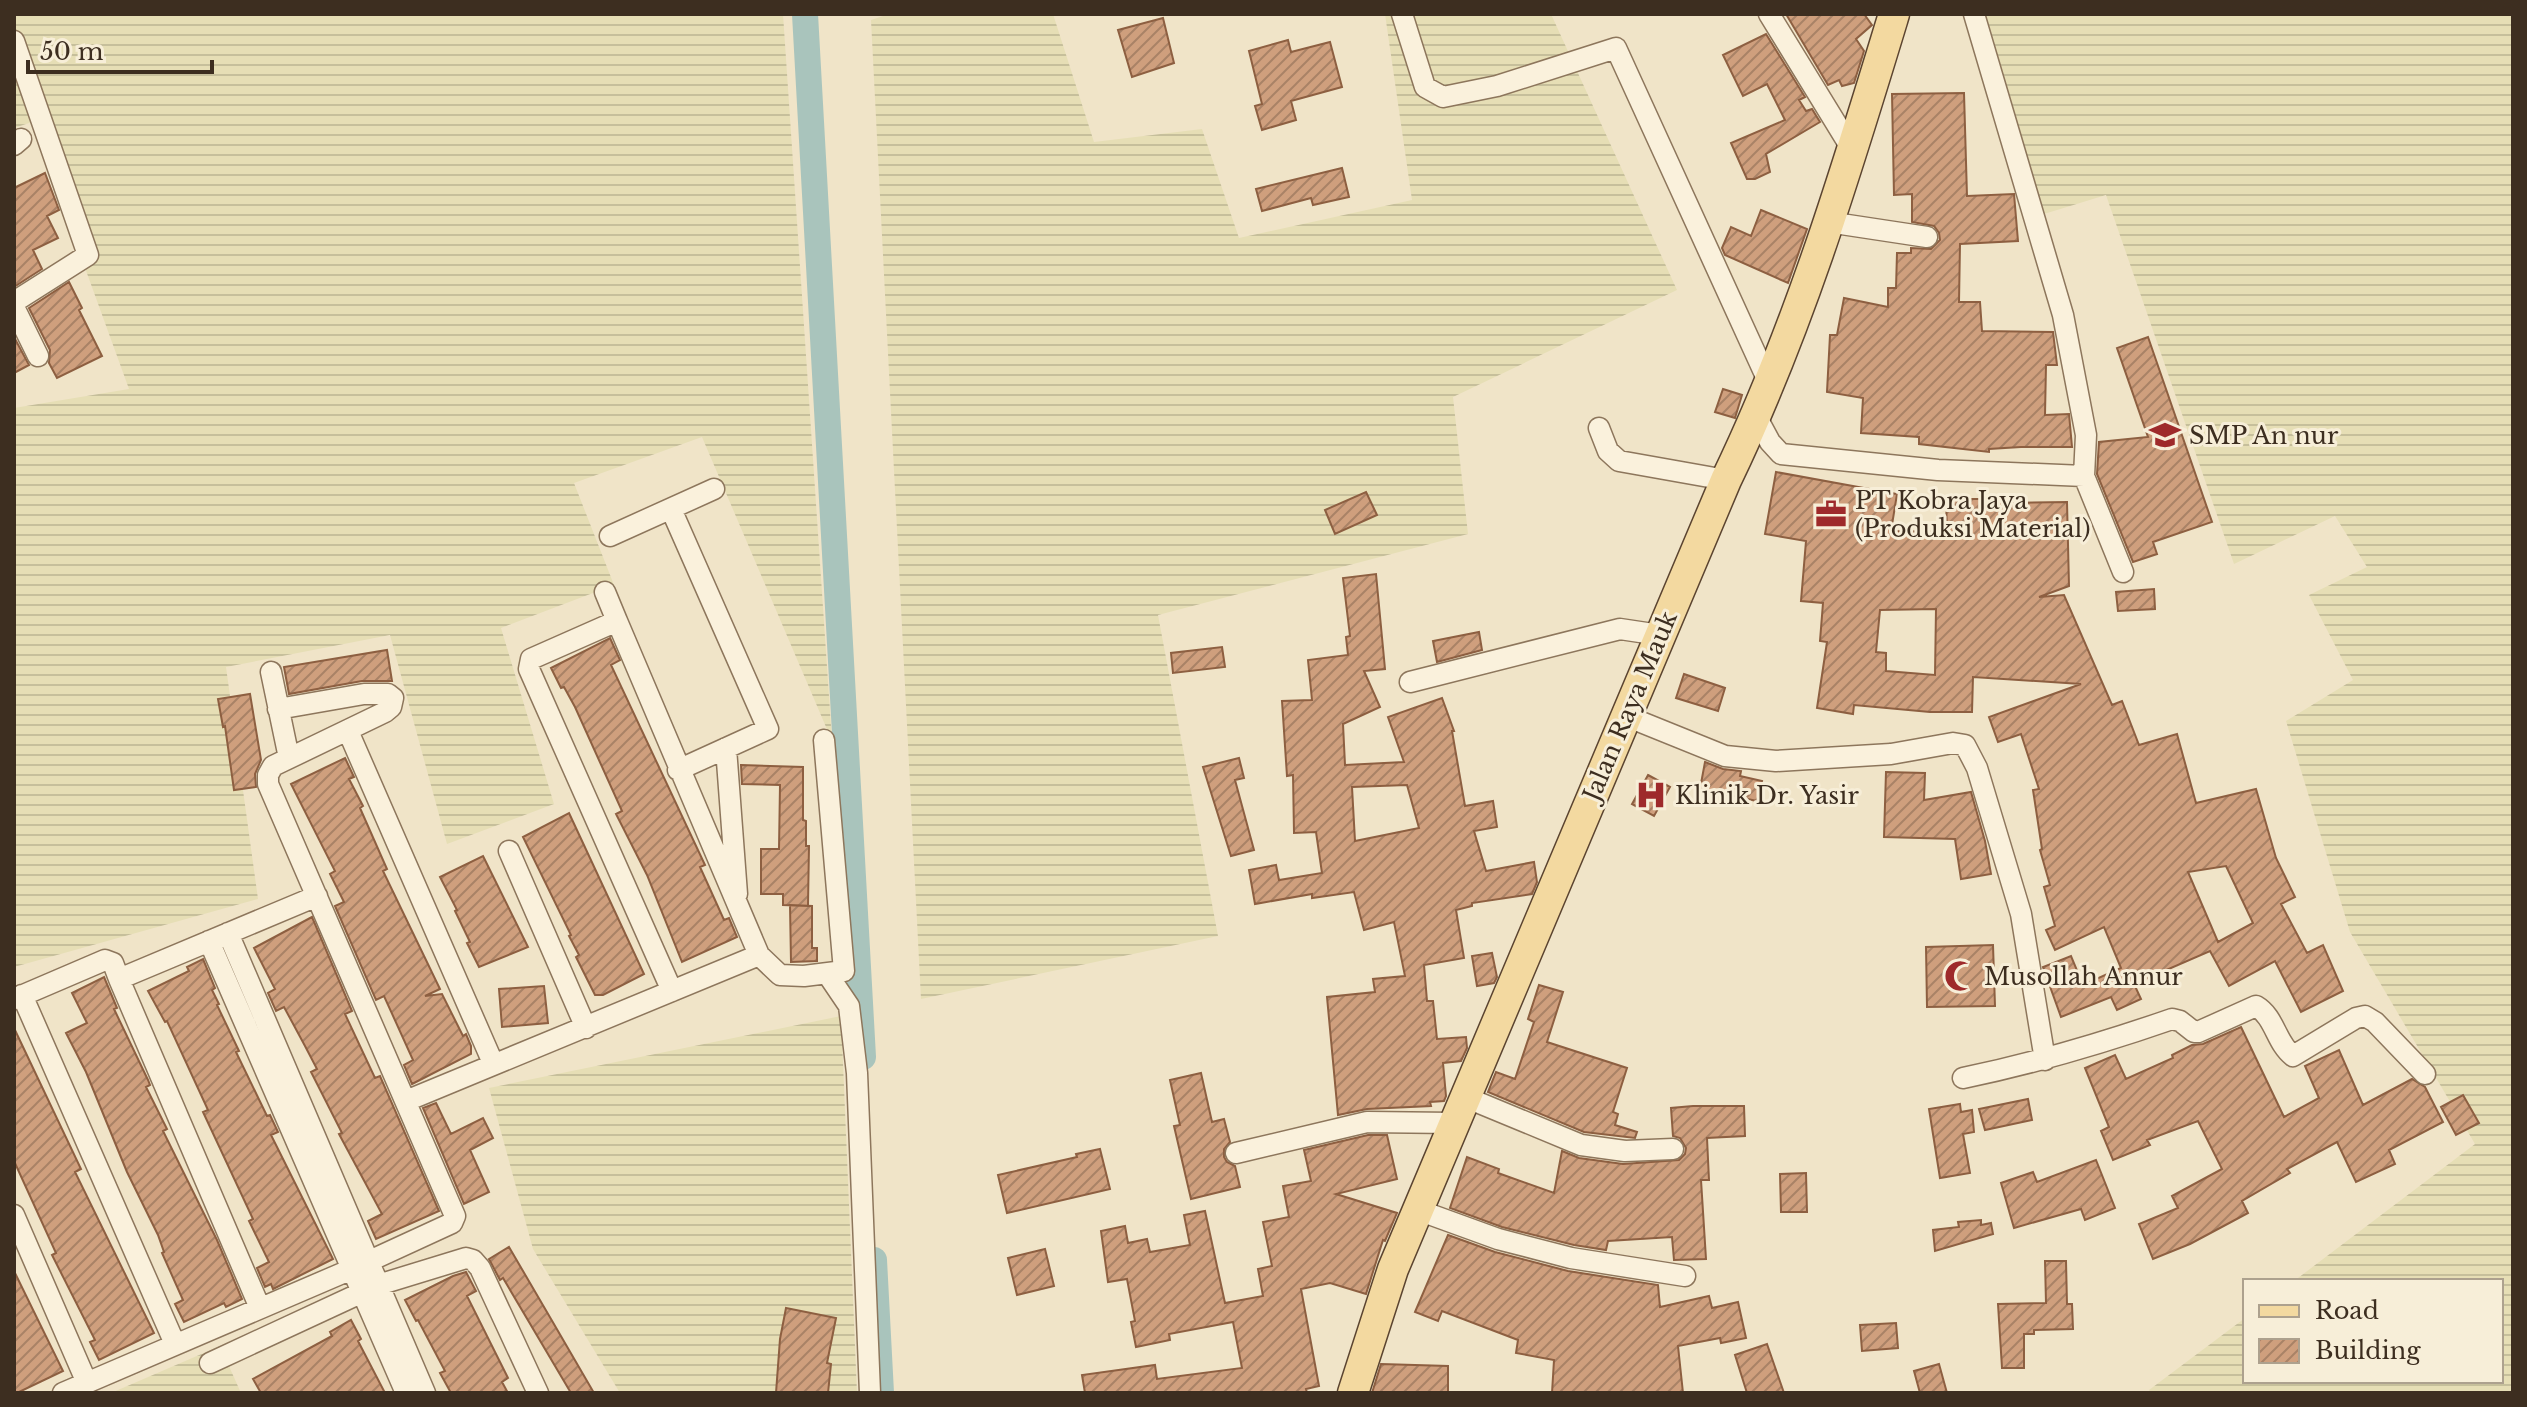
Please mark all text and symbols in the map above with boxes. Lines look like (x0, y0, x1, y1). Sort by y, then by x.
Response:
scale bar (28, 24, 212, 74)
text: 50 m (40, 37, 104, 66)
school or university icon: SMP An nur (2148, 418, 2182, 452)
place label: SMP An nur (2189, 421, 2339, 450)
place label: PT Kobra Jaya (Produksi Material) (1855, 486, 2090, 543)
office icon: PT Kobra Jaya (Produksi Material) (1814, 497, 1848, 531)
street label: Jalan Raya Mauk (1576, 606, 1683, 808)
hospital icon: Klinik Dr. Yasir (1634, 778, 1668, 812)
place label: Klinik Dr. Yasir (1675, 781, 1859, 810)
mosque icon: Musollah Annur (1943, 959, 1977, 993)
place label: Musollah Annur (1984, 962, 2183, 991)
legend (2243, 1279, 2503, 1383)
text: Road (2315, 1296, 2379, 1325)
text: Building (2315, 1336, 2421, 1365)

